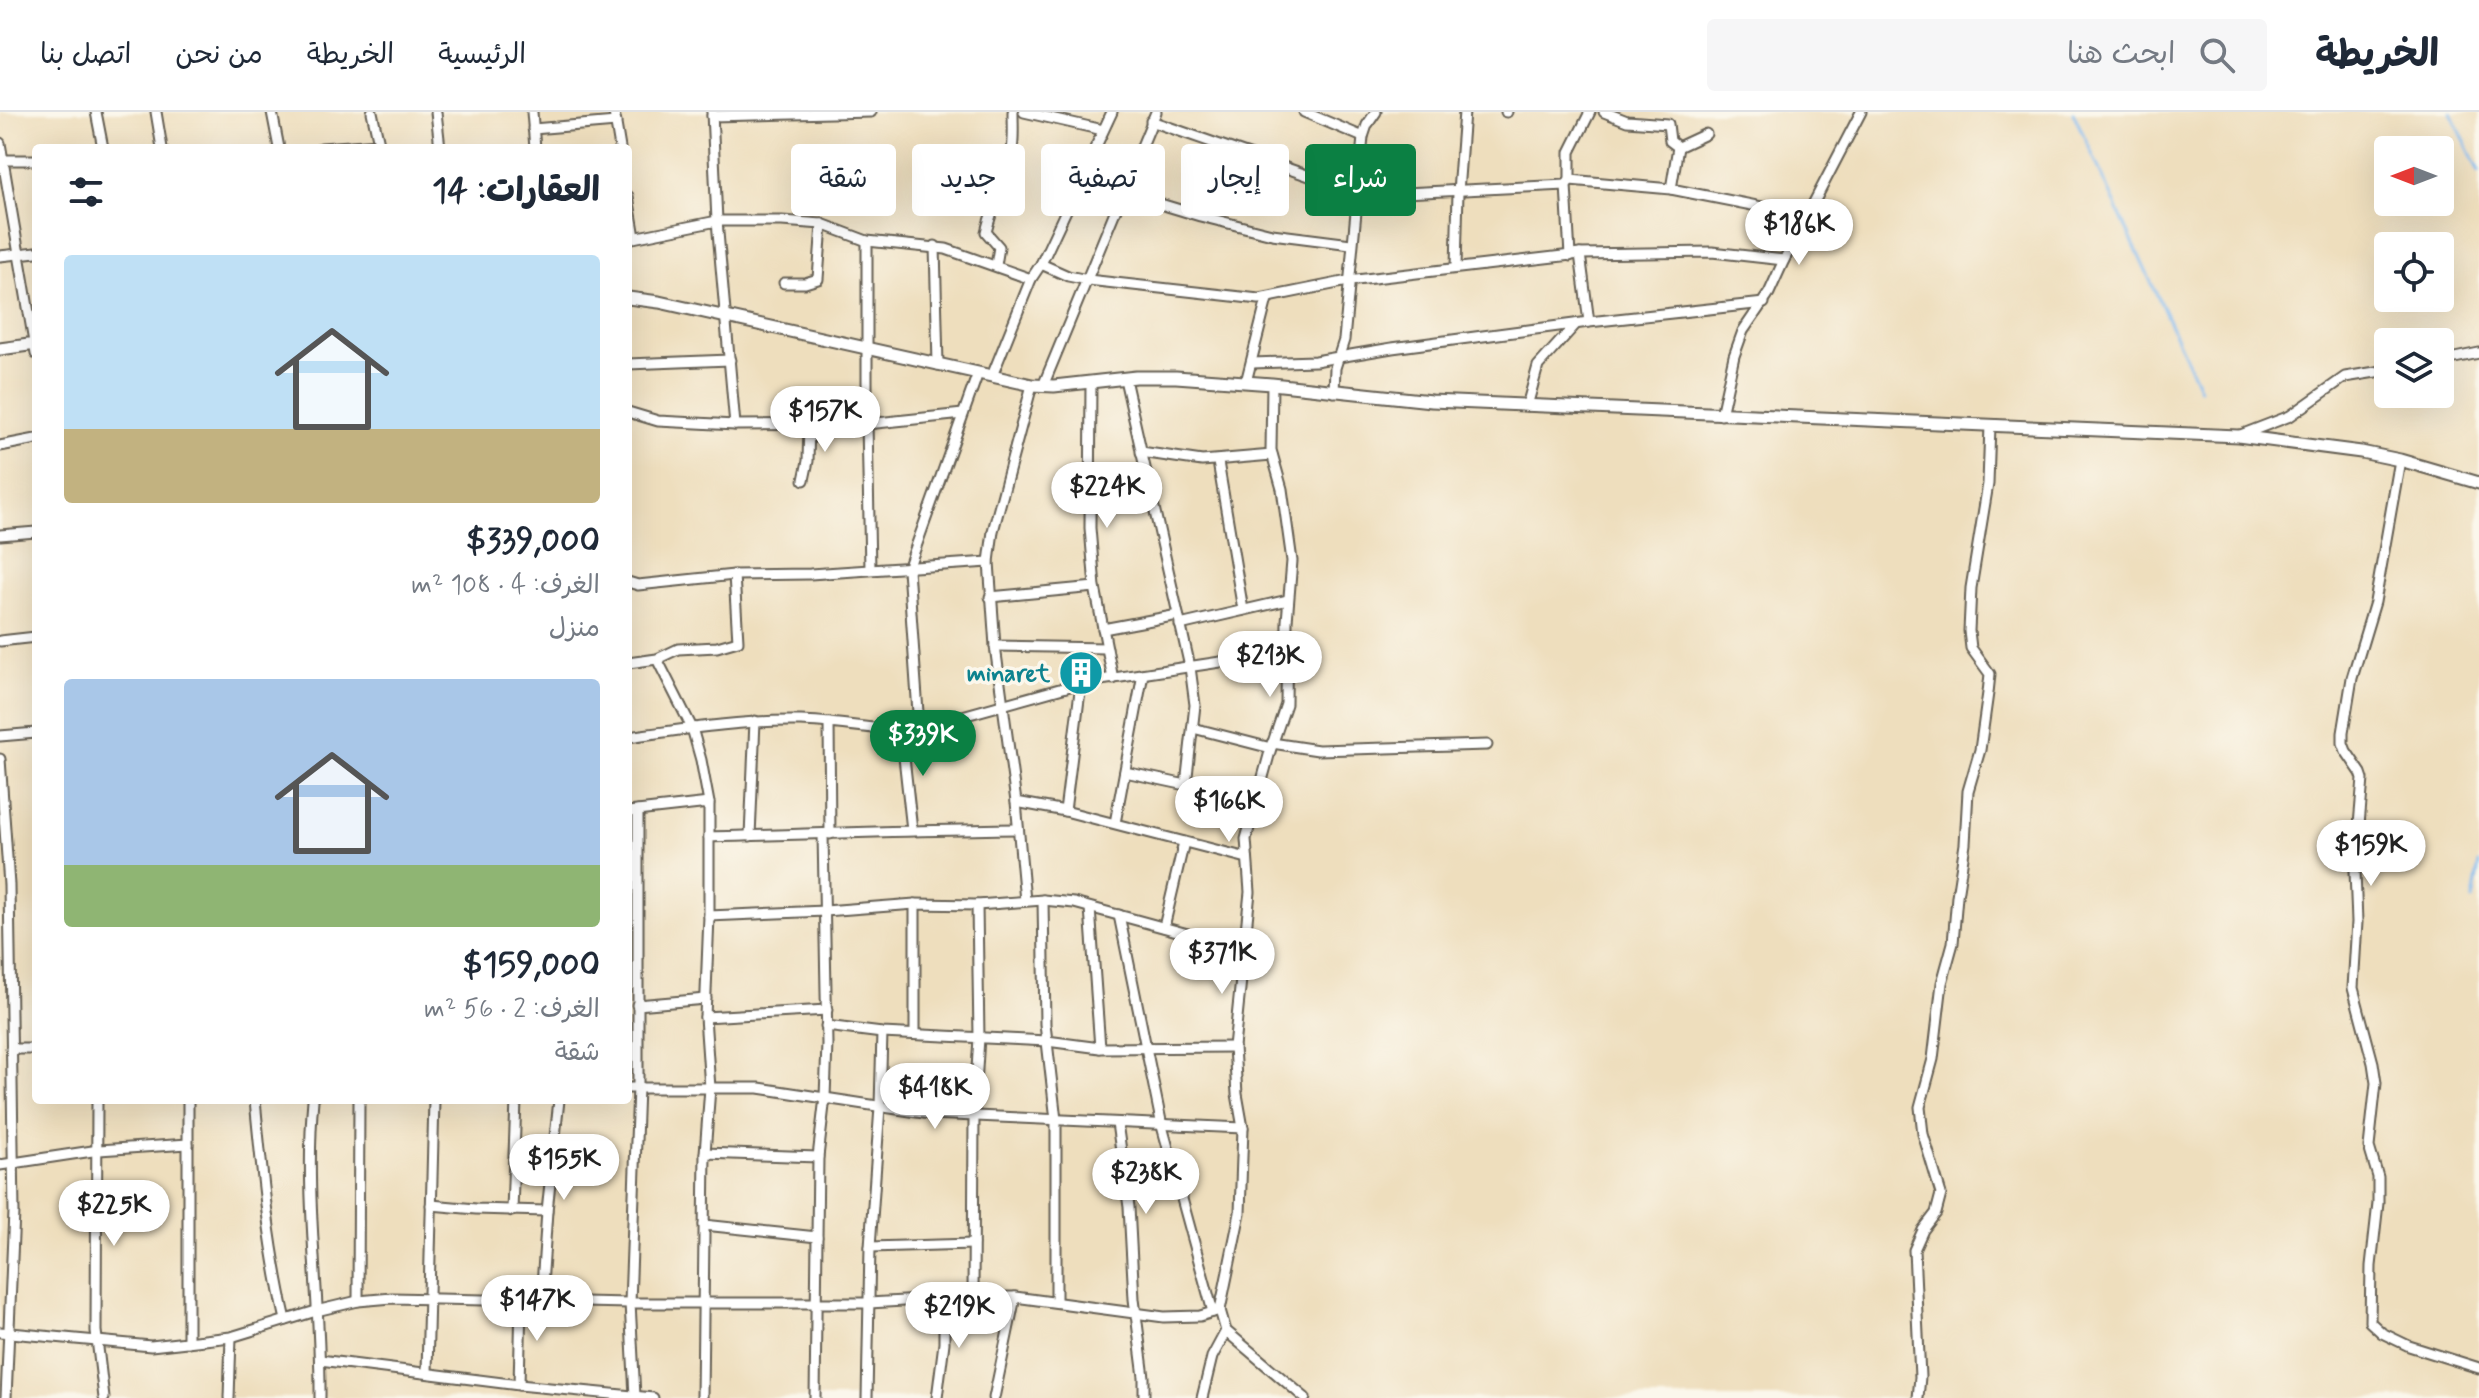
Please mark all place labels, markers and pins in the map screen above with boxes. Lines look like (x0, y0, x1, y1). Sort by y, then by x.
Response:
pin: $186K (1743, 199, 1855, 267)
pin: $157K (769, 386, 881, 454)
pin: $224K (1051, 462, 1163, 530)
pin: $213K (1214, 631, 1326, 699)
building icon: minaret (1057, 649, 1105, 697)
place label: minaret (967, 659, 1051, 690)
pin: $339K (867, 710, 979, 778)
pin: $166K (1173, 776, 1285, 844)
pin: $159K (2315, 820, 2427, 888)
pin: $371K (1166, 928, 1278, 996)
pin: $418K (879, 1063, 991, 1131)
pin: $155K (508, 1134, 620, 1202)
pin: $238K (1090, 1148, 1202, 1216)
pin: $225K (58, 1180, 170, 1248)
pin: $147K (481, 1275, 593, 1343)
pin: $219K (903, 1282, 1015, 1350)

